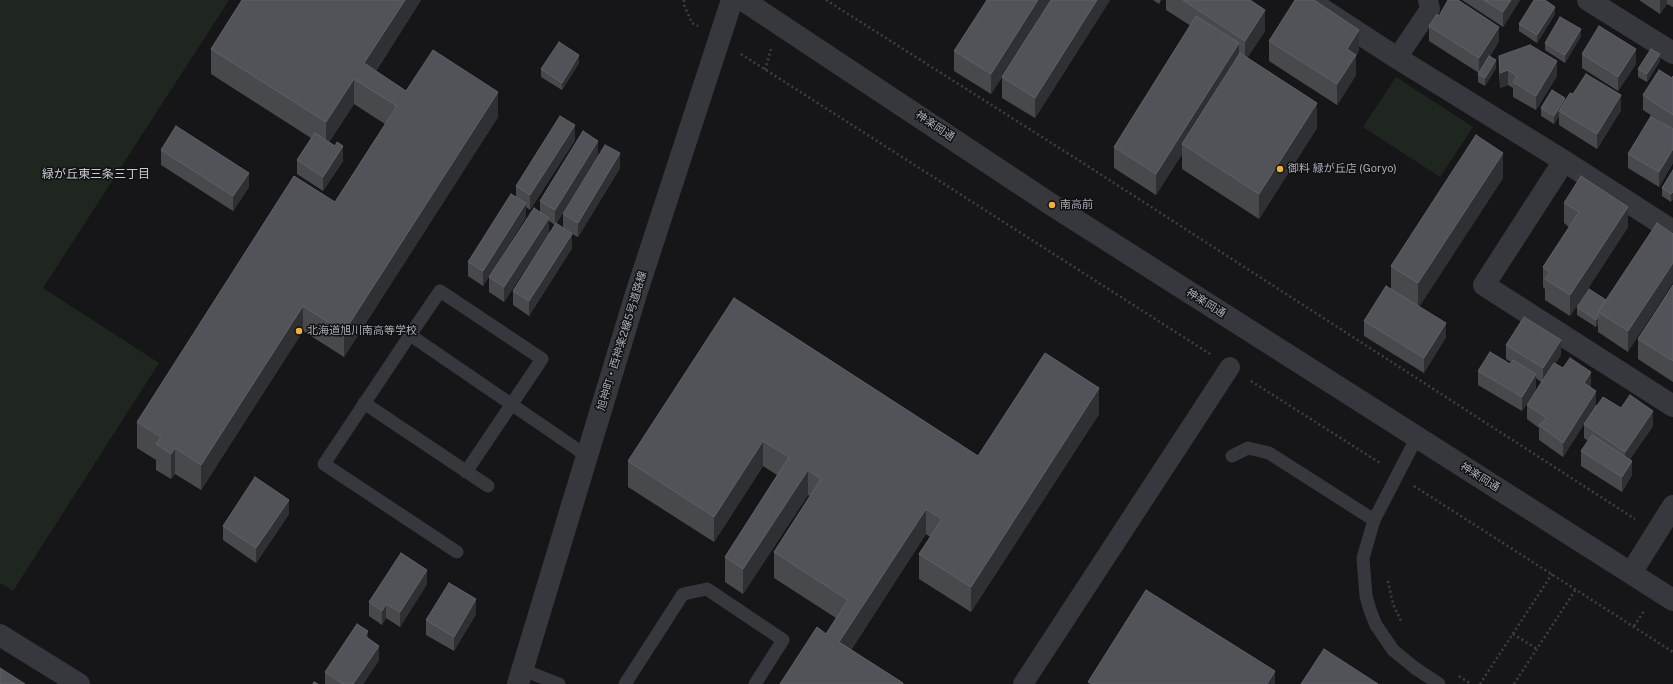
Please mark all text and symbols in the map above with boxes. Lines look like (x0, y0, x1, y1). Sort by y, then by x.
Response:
street label: 神楽岡通 (913, 108, 957, 144)
place label: 御料 緑が丘店 (Goryo) (1288, 162, 1397, 176)
marker: 御料 緑が丘店 (Goryo) (1275, 164, 1285, 174)
district label: 緑が丘東三条三丁目 (42, 167, 150, 181)
place label: 南高前 (1060, 198, 1093, 212)
marker: 南高前 (1047, 200, 1057, 210)
street label: 旭神町・西神楽2線5号道路線 (594, 269, 650, 413)
street label: 神楽岡通 (1184, 286, 1228, 320)
place label: 北海道旭川南高等学校 (307, 324, 417, 338)
marker: 北海道旭川南高等学校 (294, 326, 304, 336)
street label: 神楽岡通 (1458, 460, 1502, 494)

